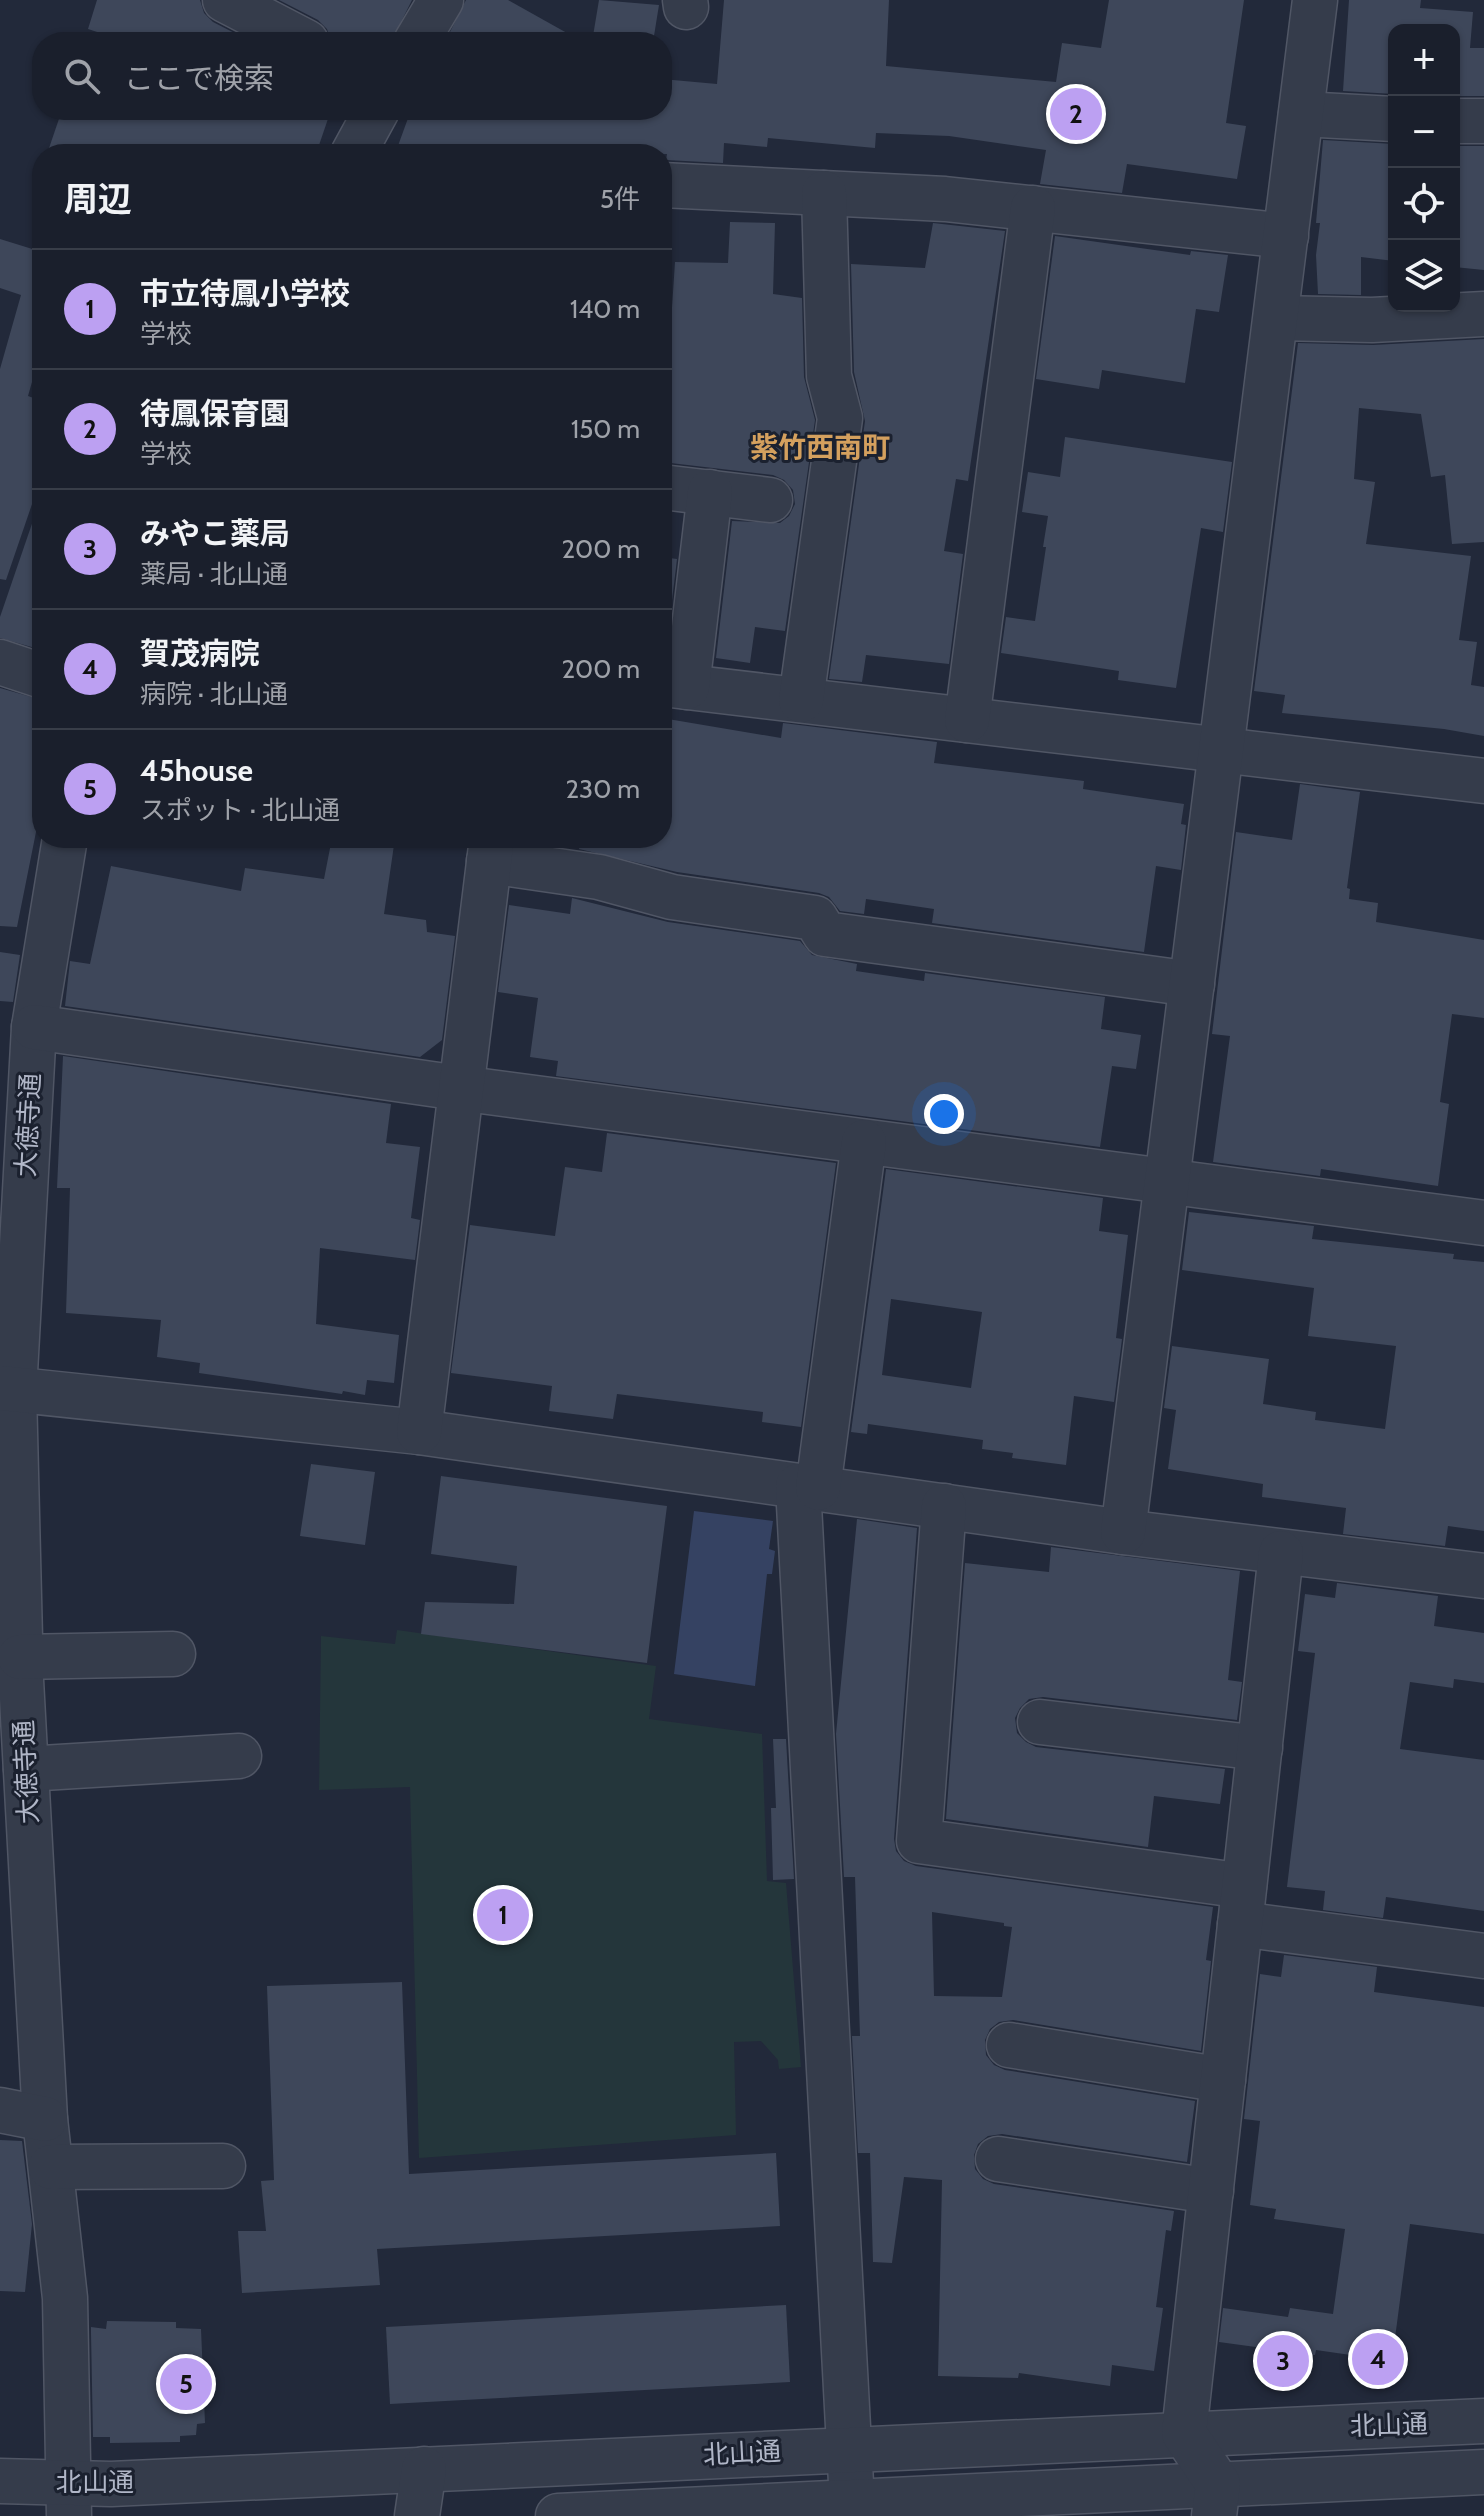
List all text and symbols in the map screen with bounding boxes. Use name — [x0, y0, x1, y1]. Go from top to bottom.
map controls — [1388, 24, 1460, 312]
button: + — [1388, 24, 1460, 96]
search box — [32, 32, 672, 120]
icon: search — [60, 54, 104, 98]
text: ここで検索 — [124, 60, 274, 97]
pin: 2 — [1050, 84, 1102, 144]
button: − — [1388, 96, 1460, 168]
button: locate — [1388, 168, 1460, 240]
text: 周辺 — [64, 178, 132, 220]
text: 5件 — [600, 183, 640, 215]
button: layers — [1388, 240, 1460, 312]
text: 市立待鳳小学校 — [140, 275, 350, 312]
text: 1 — [85, 293, 95, 325]
text: 140 m — [570, 293, 640, 325]
text: 学校 — [140, 318, 192, 350]
text: 待鳳保育園 — [140, 395, 290, 432]
text: 2 — [83, 413, 97, 445]
text: 150 m — [571, 413, 640, 445]
district label: 紫竹西南町 — [750, 430, 890, 464]
text: 学校 — [140, 438, 192, 470]
text: みやこ薬局 — [140, 515, 290, 552]
text: 3 — [83, 533, 97, 565]
text: 200 m — [561, 533, 640, 565]
text: 薬局 · 北山通 — [140, 558, 288, 590]
text: 賀茂病院 — [140, 635, 260, 672]
text: 4 — [82, 653, 98, 685]
text: 200 m — [561, 653, 640, 685]
text: 病院 · 北山通 — [140, 678, 288, 710]
text: 45house — [140, 752, 253, 789]
text: 5 — [83, 773, 97, 805]
text: 230 m — [566, 773, 640, 805]
text: スポット · 北山通 — [140, 794, 340, 826]
street label: 大徳寺通 — [9, 1072, 47, 1178]
your location — [924, 1094, 964, 1134]
street label: 大徳寺通 — [7, 1719, 45, 1825]
pin: 1 — [477, 1885, 529, 1945]
pin: 4 — [1352, 2329, 1404, 2389]
pin: 3 — [1257, 2331, 1309, 2391]
pin: 5 — [160, 2354, 212, 2414]
street label: 北山通 — [1349, 2408, 1429, 2442]
street label: 北山通 — [702, 2435, 782, 2471]
street label: 北山通 — [56, 2466, 134, 2498]

